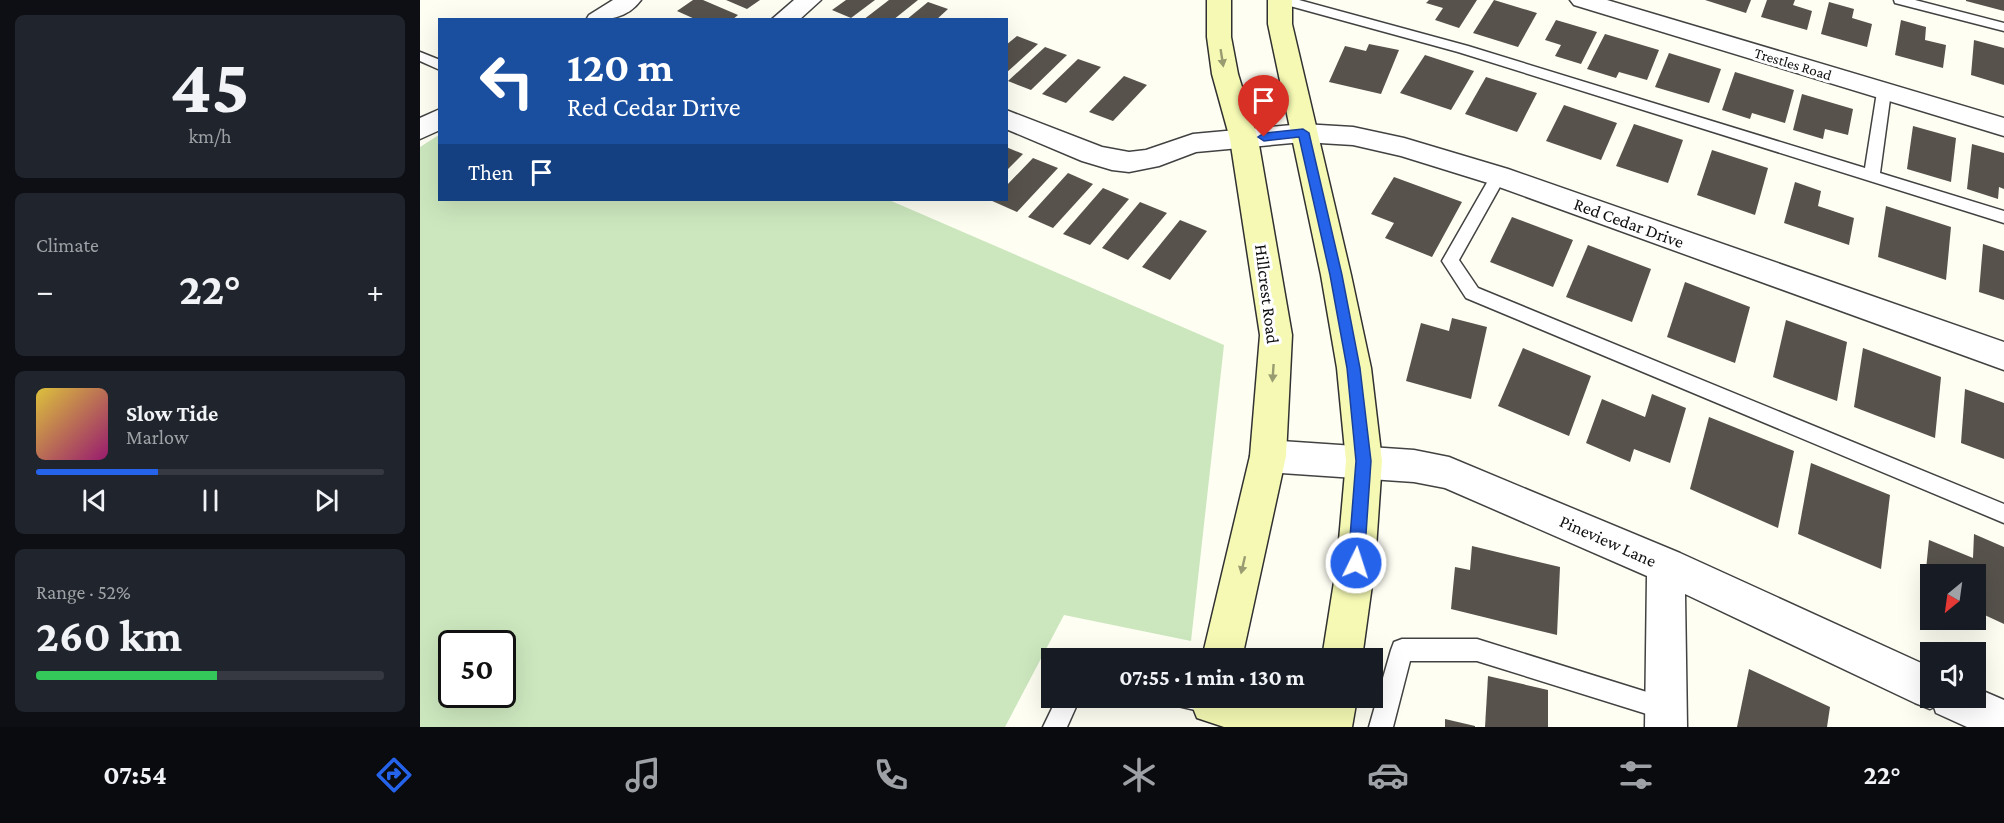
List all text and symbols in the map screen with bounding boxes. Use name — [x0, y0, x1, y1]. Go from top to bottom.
text: 45 — [170, 42, 250, 129]
icon: left — [468, 42, 546, 120]
text: 120 m — [567, 43, 673, 90]
street label: Trestles Road — [1752, 45, 1834, 83]
one-way arrow — [1218, 49, 1227, 68]
pin — [1238, 75, 1289, 137]
icon: arrive — [1247, 84, 1280, 117]
text: Red Cedar Drive — [567, 92, 741, 122]
text: km/h — [188, 125, 232, 147]
icon: arrive — [525, 156, 558, 189]
text: Then — [468, 160, 513, 185]
street label: Red Cedar Drive — [1571, 194, 1687, 252]
text: Climate — [36, 234, 99, 256]
street label: Hillcrest Road — [1251, 243, 1283, 345]
text: 22° — [179, 264, 241, 314]
text: − — [36, 272, 53, 309]
text: + — [367, 272, 384, 309]
one-way arrow — [1269, 364, 1278, 383]
text: Slow Tide — [126, 401, 218, 426]
text: Marlow — [126, 426, 189, 448]
icon: previous — [78, 484, 111, 517]
icon: pause — [194, 484, 227, 517]
icon: next — [310, 484, 343, 517]
street label: Pineview Lane — [1557, 511, 1660, 571]
position arrow — [1324, 531, 1388, 595]
one-way arrow — [1237, 556, 1247, 575]
north arrow — [1920, 564, 1986, 630]
map controls — [1920, 564, 1986, 708]
text: Range · 52% — [36, 581, 131, 603]
text: 260 km — [36, 611, 182, 661]
speed limit sign: 50 — [438, 630, 516, 708]
button: sound — [1920, 642, 1986, 708]
text: 07:55 · 1 min · 130 m — [1119, 665, 1305, 690]
icon: directions — [373, 754, 415, 796]
icon: music — [622, 754, 664, 796]
icon: phone — [870, 754, 912, 796]
icon: climate — [1118, 754, 1160, 796]
icon: car — [1367, 754, 1409, 796]
icon: filters — [1615, 754, 1657, 796]
text: 07:54 — [103, 760, 167, 790]
text: 22° — [1864, 760, 1901, 790]

